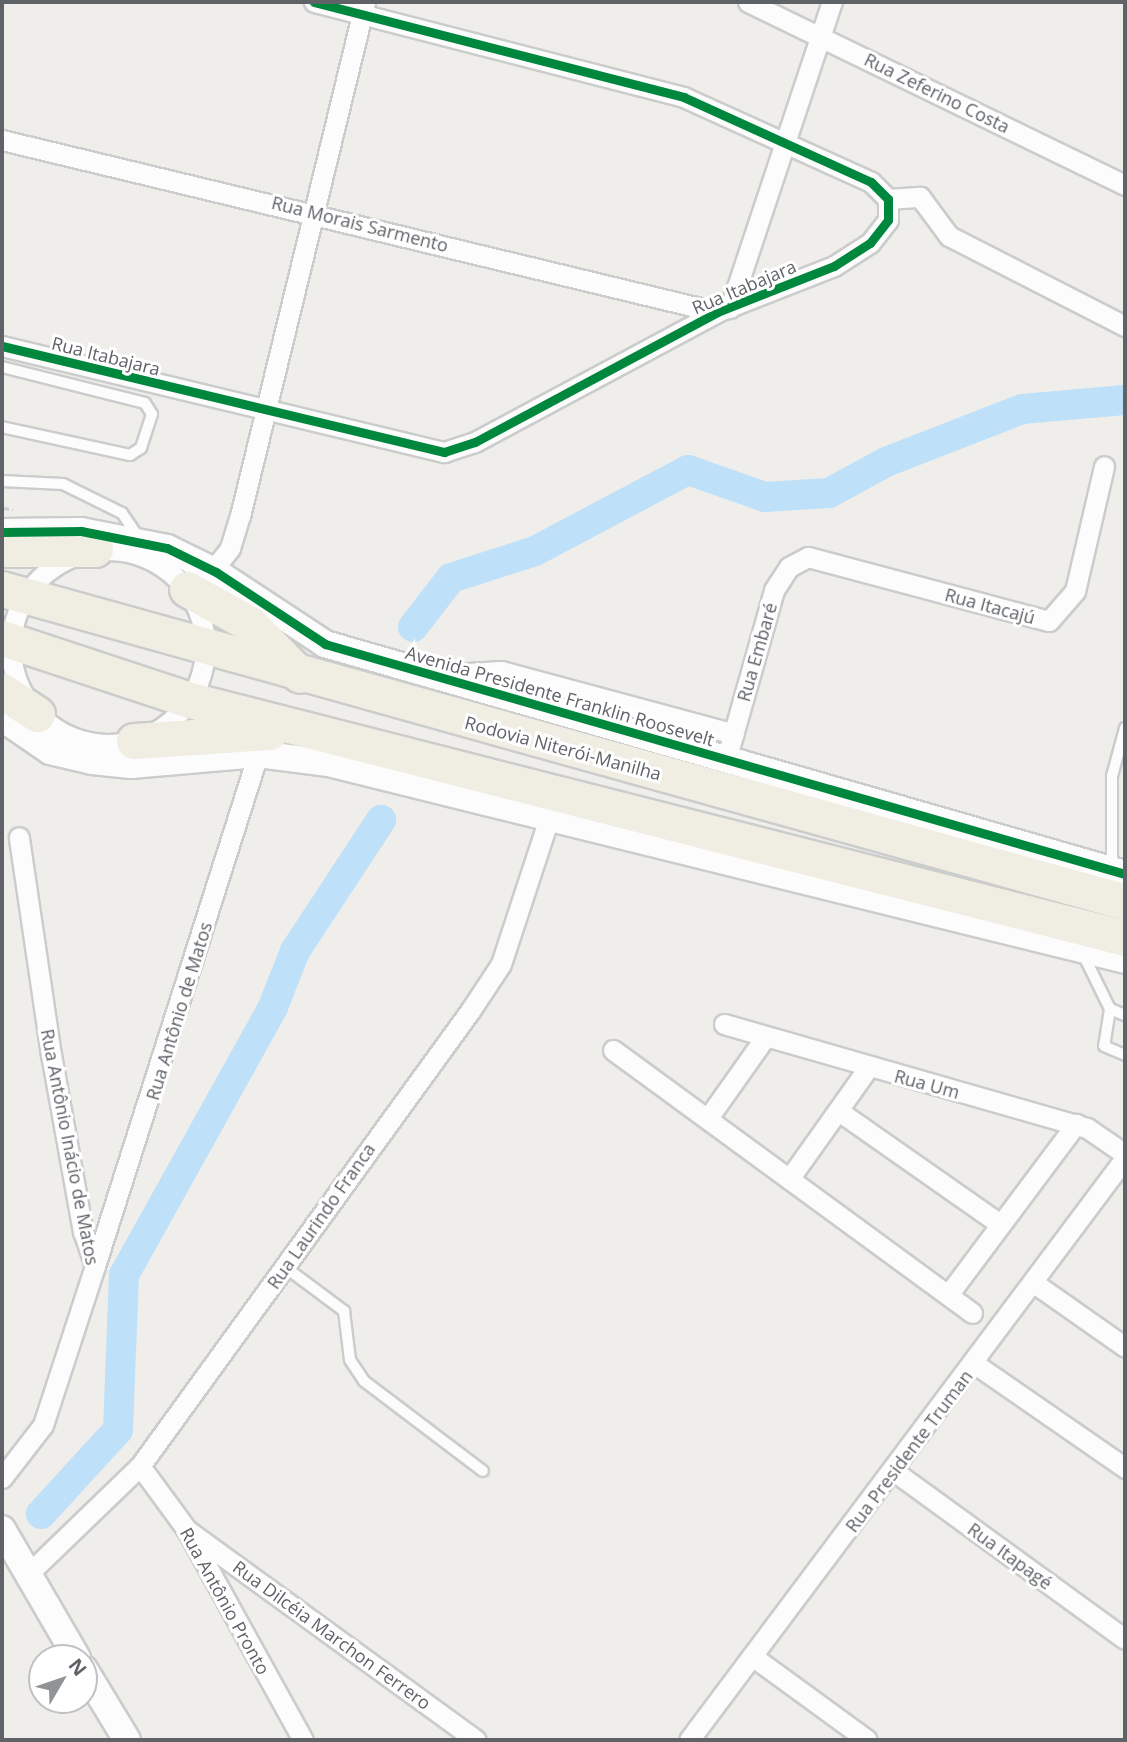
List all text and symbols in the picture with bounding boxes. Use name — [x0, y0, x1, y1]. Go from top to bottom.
street label: Rua Zeferino Costa — [861, 48, 1013, 138]
street label: Rua Morais Sarmento — [269, 192, 451, 256]
street label: Rua Itabajara — [689, 255, 799, 319]
street label: Rua Itabajara — [49, 332, 163, 380]
street label: Rua Itacajú — [943, 584, 1037, 628]
street label: Rua Embaré — [733, 600, 781, 704]
street label: Avenida Presidente Franklin Roosevelt — [403, 642, 717, 750]
street label: Rodovia Niterói-Manilha — [462, 711, 664, 785]
street label: Rua Antônio de Matos — [142, 919, 216, 1103]
street label: Rua Antônio Inácio de Matos — [36, 1027, 104, 1267]
street label: Rua Um — [892, 1065, 962, 1103]
street label: Rua Laurindo Franca — [263, 1139, 379, 1293]
street label: Rua Presidente Truman — [841, 1366, 977, 1536]
street label: Rua Itapagé — [964, 1518, 1056, 1594]
street label: Rua Antônio Pronto — [176, 1524, 274, 1678]
street label: Rua Dilcéia Marchon Ferrero — [229, 1556, 435, 1714]
north arrow — [28, 1644, 98, 1714]
text: N — [63, 1653, 93, 1681]

